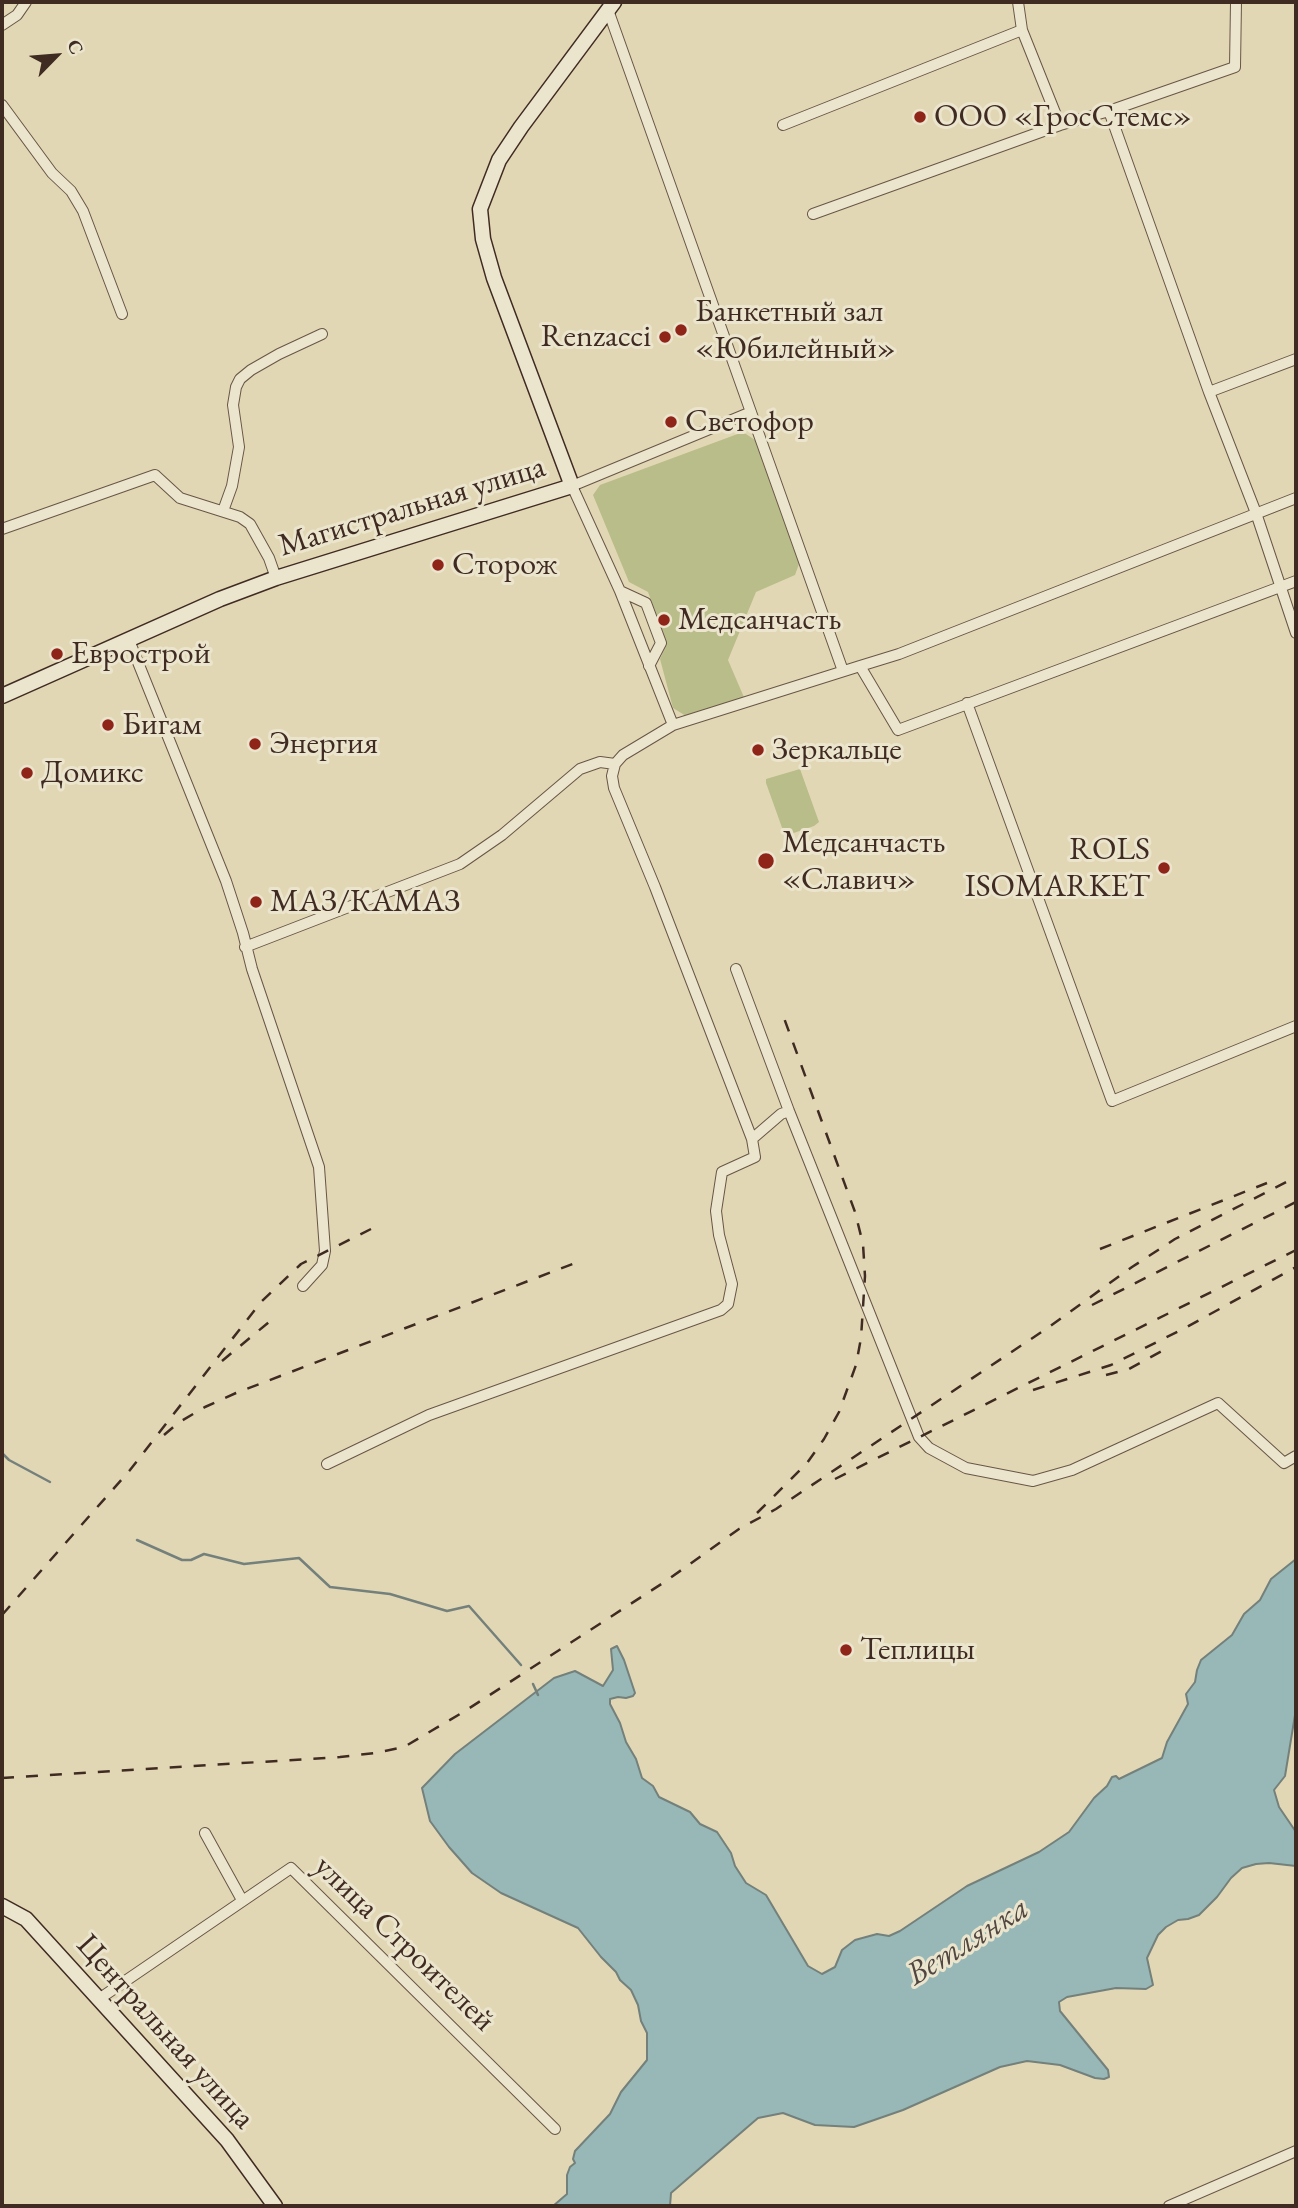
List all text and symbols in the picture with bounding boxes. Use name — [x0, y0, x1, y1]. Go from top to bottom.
north arrow — [21, 21, 91, 91]
text: С — [61, 36, 90, 58]
place label: ООО «ГросСтемс» — [934, 98, 1192, 136]
marker: ООО «ГросСтемс» — [912, 109, 928, 125]
place label: Банкетный зал «Юбилейный» — [695, 293, 896, 368]
place label: Renzacci — [541, 318, 651, 356]
marker: Банкетный зал «Юбилейный» — [673, 322, 689, 338]
marker: Renzacci — [657, 329, 673, 345]
place label: Светофор — [685, 403, 814, 441]
marker: Светофор — [663, 414, 679, 430]
street label: Магистральная улица — [274, 448, 550, 566]
place label: Сторож — [452, 546, 558, 584]
marker: Сторож — [430, 557, 446, 573]
place label: Медсанчасть — [678, 601, 841, 639]
marker: Медсанчасть — [656, 612, 672, 628]
place label: Еврострой — [71, 635, 211, 673]
marker: Еврострой — [49, 646, 65, 662]
place label: Бигам — [122, 706, 202, 744]
marker: Бигам — [100, 717, 116, 733]
place label: Энергия — [269, 725, 378, 763]
place label: Зеркальце — [772, 731, 902, 769]
marker: Энергия — [247, 736, 263, 752]
marker: Зеркальце — [750, 742, 766, 758]
place label: Домикс — [41, 754, 144, 792]
marker: Домикс — [19, 765, 35, 781]
place label: Медсанчасть «Славич» — [782, 824, 945, 899]
place label: ROLS ISOMARKET — [965, 831, 1150, 906]
marker: Медсанчасть «Славич» — [756, 851, 776, 871]
marker: ROLS ISOMARKET — [1156, 860, 1172, 876]
place label: МАЗ/КАМАЗ — [270, 883, 461, 921]
marker: МАЗ/КАМАЗ — [248, 894, 264, 910]
place label: Теплицы — [860, 1631, 975, 1669]
marker: Теплицы — [838, 1642, 854, 1658]
street label: улица Строителей — [306, 1848, 502, 2040]
water label: Ветлянка — [900, 1889, 1036, 1995]
street label: Центральная улица — [68, 1927, 262, 2137]

